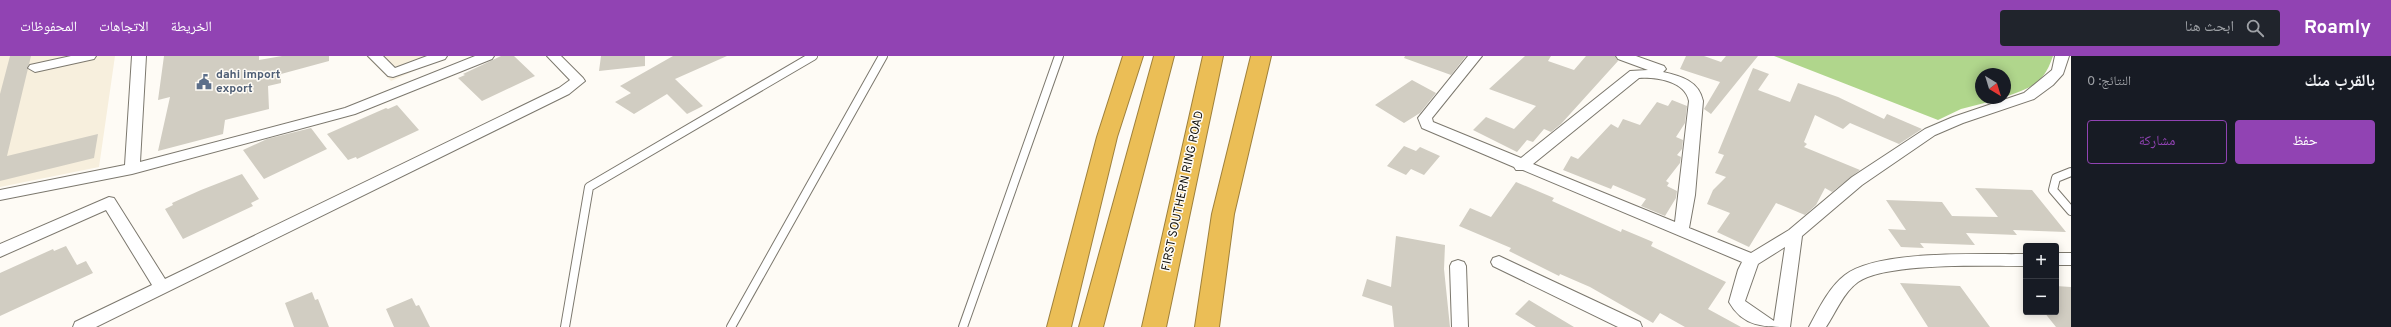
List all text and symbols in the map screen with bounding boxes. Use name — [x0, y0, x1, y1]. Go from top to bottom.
search box — [2000, 10, 2280, 46]
text: Roamly — [2304, 16, 2371, 40]
icon: search — [2244, 17, 2266, 39]
text: ابحث هنا — [2185, 18, 2234, 37]
text: المحفوظات — [20, 19, 77, 36]
text: الاتجاهات — [99, 19, 149, 36]
text: الخريطة — [171, 19, 212, 36]
place label: dahi import export — [216, 67, 281, 97]
north arrow — [1975, 68, 2011, 104]
text: بالقرب منك — [2304, 71, 2375, 93]
public building icon: dahi import export — [195, 73, 213, 91]
text: النتائج: 0 — [2087, 74, 2131, 90]
street label: FIRST SOUTHERN RING ROAD — [1158, 109, 1208, 273]
button: مشاركة — [2087, 120, 2227, 164]
button: حفظ — [2235, 120, 2375, 164]
map controls — [2023, 243, 2059, 315]
button: + — [2023, 243, 2059, 279]
button: − — [2023, 279, 2059, 315]

